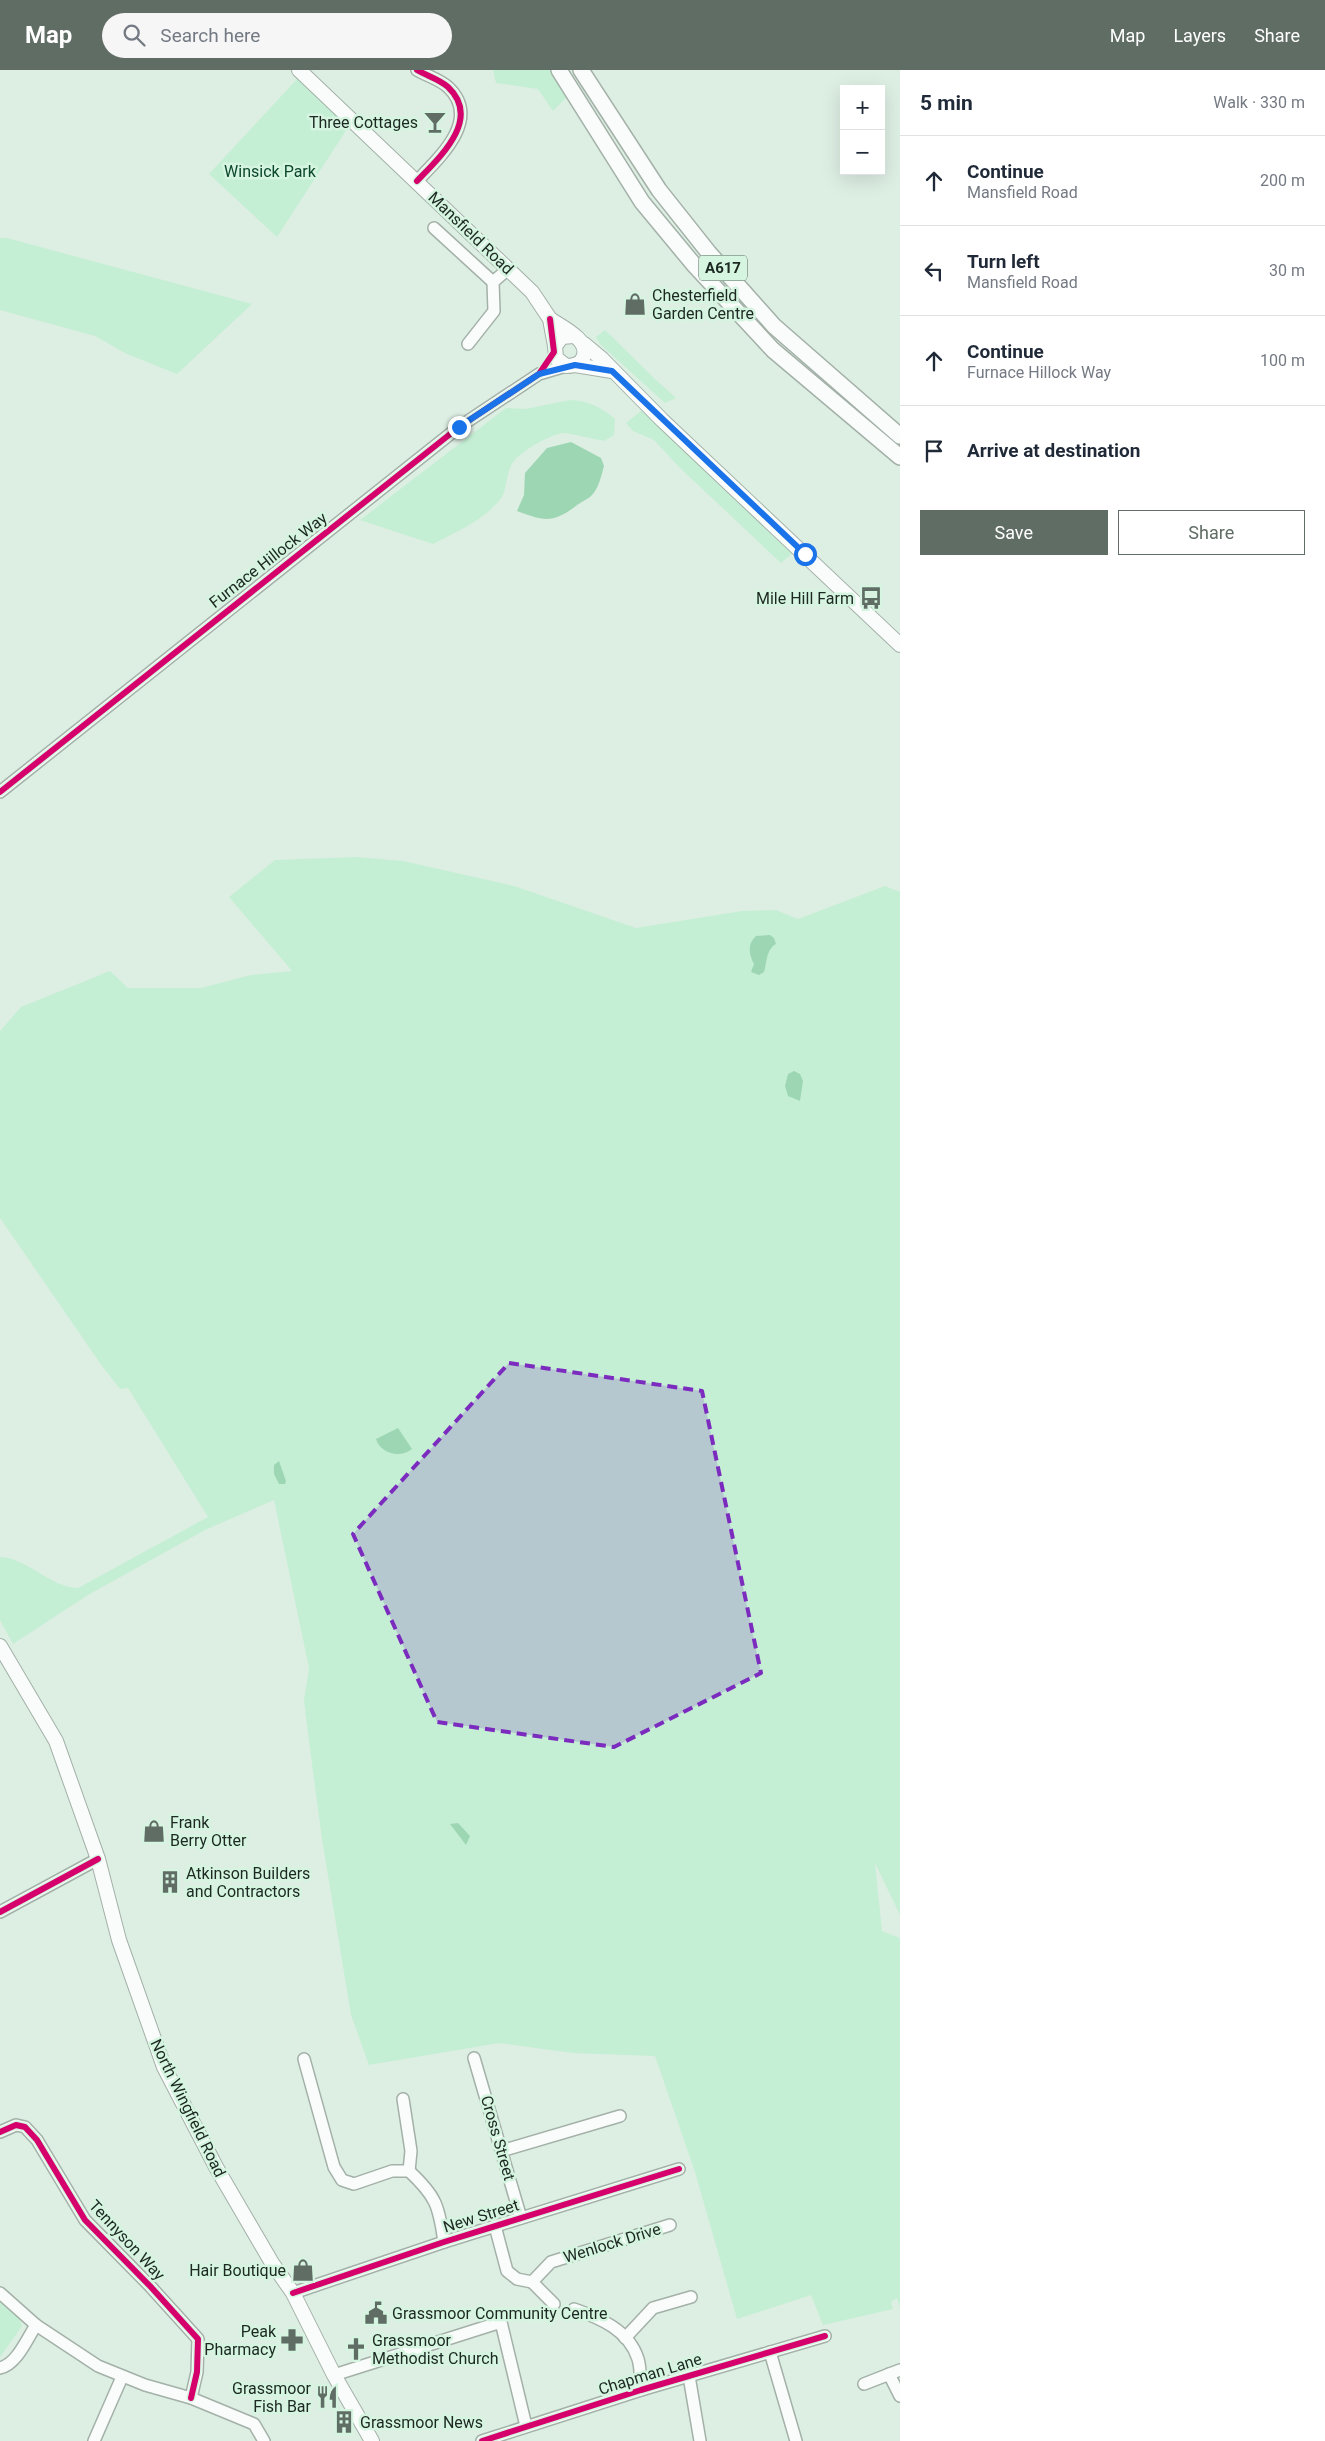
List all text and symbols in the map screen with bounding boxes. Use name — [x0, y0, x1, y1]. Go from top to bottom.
search box — [102, 13, 452, 58]
text: Map — [25, 21, 72, 49]
icon: search — [120, 21, 148, 49]
text: Search here — [160, 24, 260, 47]
text: Map — [1110, 25, 1145, 46]
text: Layers — [1173, 25, 1226, 46]
text: Share — [1254, 25, 1300, 46]
map controls — [840, 85, 885, 175]
button: + — [840, 85, 885, 130]
text: 5 min — [920, 91, 973, 115]
text: Walk · 330 m — [1213, 93, 1305, 112]
bar icon: Three Cottages — [422, 109, 448, 135]
place label: Three Cottages — [309, 113, 418, 132]
button: − — [840, 130, 885, 175]
text: Continue — [967, 160, 1044, 183]
park label: Winsick Park — [224, 162, 317, 181]
icon: ahead — [920, 167, 948, 195]
text: 200 m — [1260, 171, 1305, 190]
text: Mansfield Road — [967, 183, 1078, 202]
street label: Mansfield Road — [425, 188, 517, 278]
text: Turn left — [967, 250, 1040, 273]
road number: A617 — [699, 256, 747, 280]
icon: left — [920, 257, 948, 285]
text: 30 m — [1269, 261, 1305, 280]
text: Mansfield Road — [967, 273, 1078, 292]
place label: Chesterfield Garden Centre — [652, 286, 754, 323]
shop icon: Chesterfield Garden Centre — [622, 291, 648, 317]
text: Continue — [967, 340, 1044, 363]
icon: ahead — [920, 347, 948, 375]
text: 100 m — [1260, 351, 1305, 370]
text: Furnace Hillock Way — [967, 363, 1111, 382]
route end — [448, 416, 471, 439]
icon: arrive — [920, 437, 948, 465]
text: Arrive at destination — [967, 439, 1140, 462]
street label: Furnace Hillock Way — [205, 508, 331, 612]
button: Save — [920, 510, 1108, 555]
button: Share — [1118, 510, 1305, 555]
route start — [794, 543, 817, 566]
bus stop icon: Mile Hill Farm — [858, 585, 884, 611]
place label: Mile Hill Farm — [756, 589, 854, 608]
place label: Frank Berry Otter — [170, 1813, 247, 1850]
shop icon: Frank Berry Otter — [141, 1818, 167, 1844]
place label: Atkinson Builders and Contractors — [186, 1864, 310, 1901]
building icon: Atkinson Builders and Contractors — [157, 1869, 183, 1895]
street label: North Wingfield Road — [146, 2036, 230, 2180]
street label: Cross Street — [477, 2093, 519, 2183]
street label: New Street — [441, 2195, 521, 2237]
street label: Tennyson Way — [85, 2196, 169, 2284]
street label: Wenlock Drive — [561, 2219, 663, 2267]
shop icon: Hair Boutique — [290, 2257, 316, 2283]
place label: Hair Boutique — [189, 2261, 286, 2280]
public building icon: Grassmoor Community Centre — [363, 2300, 389, 2326]
place label: Grassmoor Community Centre — [392, 2304, 608, 2323]
place label: Peak Pharmacy — [204, 2322, 277, 2359]
pharmacy icon: Peak Pharmacy — [279, 2327, 305, 2353]
place label: Grassmoor Methodist Church — [372, 2331, 499, 2368]
church icon: Grassmoor Methodist Church — [343, 2336, 369, 2362]
street label: Chapman Lane — [596, 2349, 704, 2399]
place label: Grassmoor Fish Bar — [232, 2379, 312, 2416]
restaurant icon: Grassmoor Fish Bar — [314, 2384, 340, 2410]
building icon: Grassmoor News — [331, 2409, 357, 2435]
place label: Grassmoor News — [360, 2413, 483, 2432]

